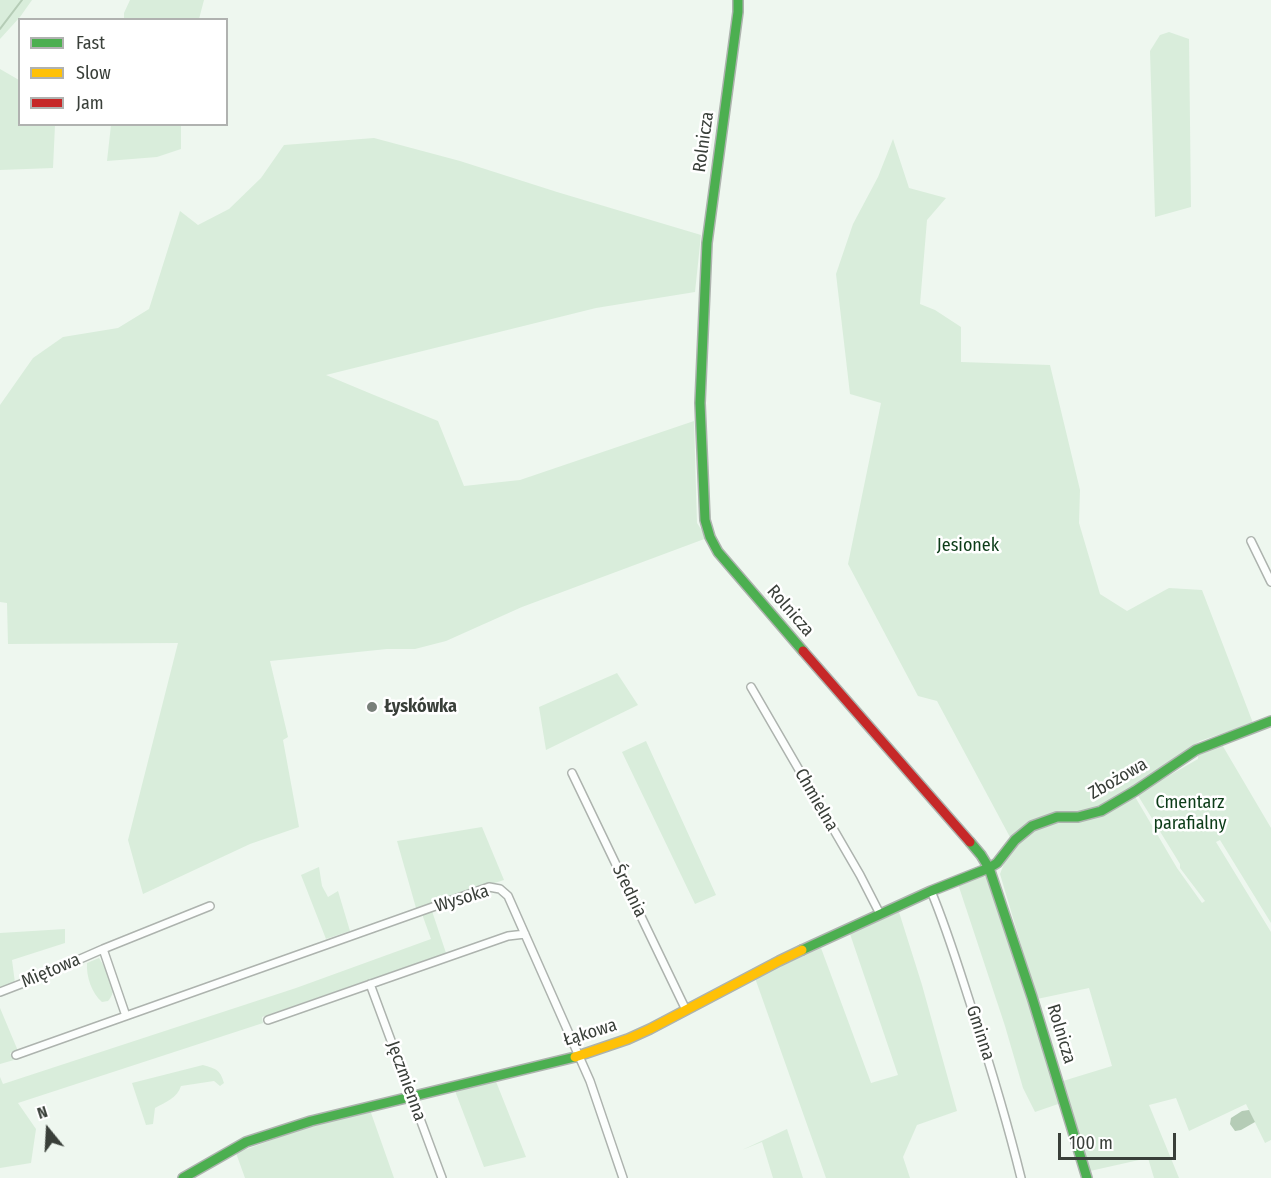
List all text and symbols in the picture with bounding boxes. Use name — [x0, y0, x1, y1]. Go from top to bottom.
legend — [18, 18, 228, 126]
text: Fast — [76, 32, 105, 54]
text: Slow — [76, 62, 111, 84]
text: Jam — [76, 92, 104, 114]
street label: Rolnicza — [689, 110, 719, 174]
park label: Jesionek — [937, 535, 999, 557]
street label: Rolnicza — [762, 581, 818, 641]
place label: Łyskówka — [384, 696, 457, 718]
marker: Łyskówka — [365, 700, 379, 714]
street label: Zbożowa — [1085, 754, 1151, 804]
street label: Chmielna — [789, 765, 843, 835]
park label: Cmentarz parafialny — [1154, 792, 1226, 834]
street label: Średnia — [607, 861, 651, 921]
street label: Wysoka — [432, 881, 492, 917]
street label: Miętowa — [18, 949, 84, 993]
street label: Rolnicza — [1042, 1002, 1080, 1066]
street label: Gminna — [961, 1003, 999, 1063]
street label: Łąkowa — [560, 1015, 620, 1051]
street label: Jęczmienna — [382, 1038, 430, 1124]
north arrow — [18, 1100, 78, 1160]
text: N — [35, 1102, 50, 1123]
scale bar — [1061, 1121, 1180, 1159]
text: 100 m — [1069, 1132, 1113, 1154]

